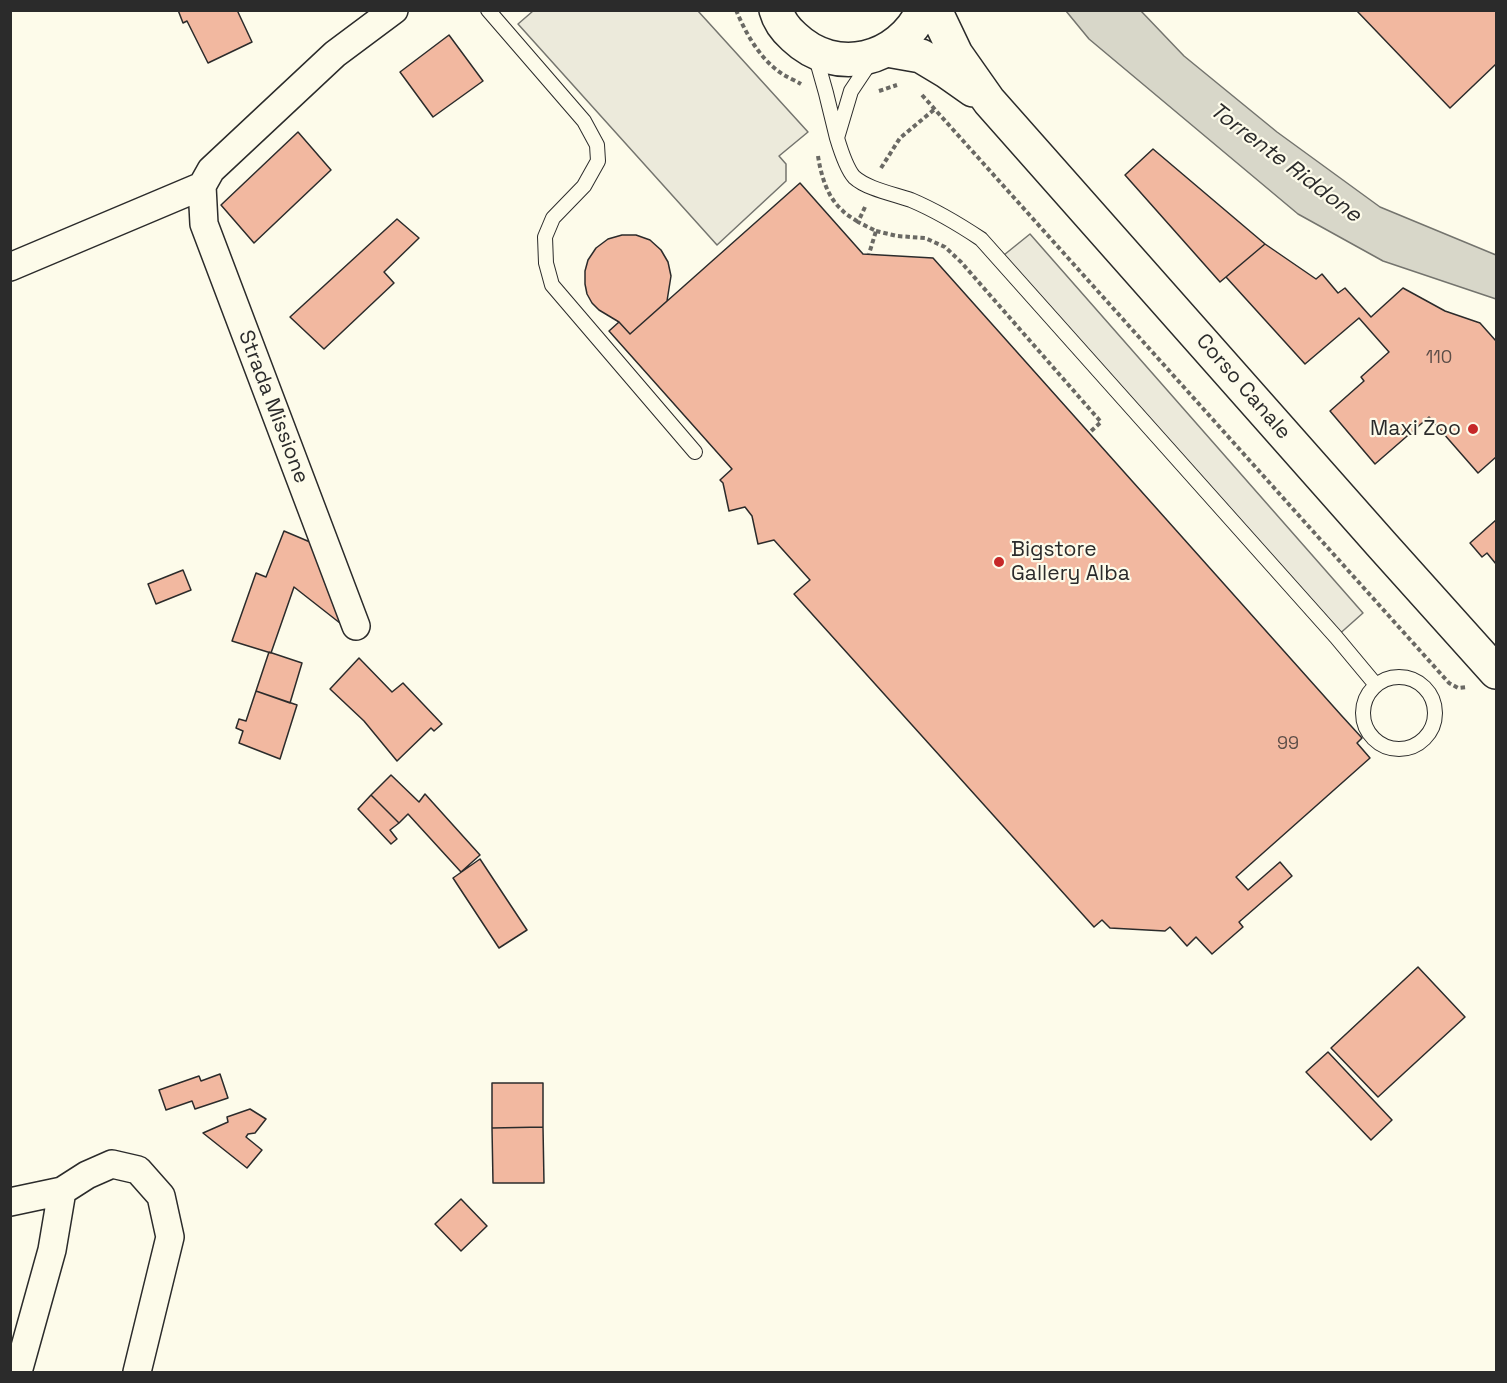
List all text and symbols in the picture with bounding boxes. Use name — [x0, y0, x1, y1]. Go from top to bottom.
water label: Torrente Riddone — [1204, 97, 1366, 229]
street label: Strada Missione — [232, 327, 314, 487]
street label: Corso Canale — [1190, 329, 1296, 445]
house number: 110 — [1426, 347, 1452, 369]
place label: Maxi Zoo — [1370, 416, 1461, 442]
marker: Maxi Zoo — [1466, 422, 1480, 436]
place label: Bigstore Gallery Alba — [1011, 537, 1130, 587]
marker: Bigstore Gallery Alba — [992, 555, 1006, 569]
house number: 99 — [1277, 733, 1299, 755]

